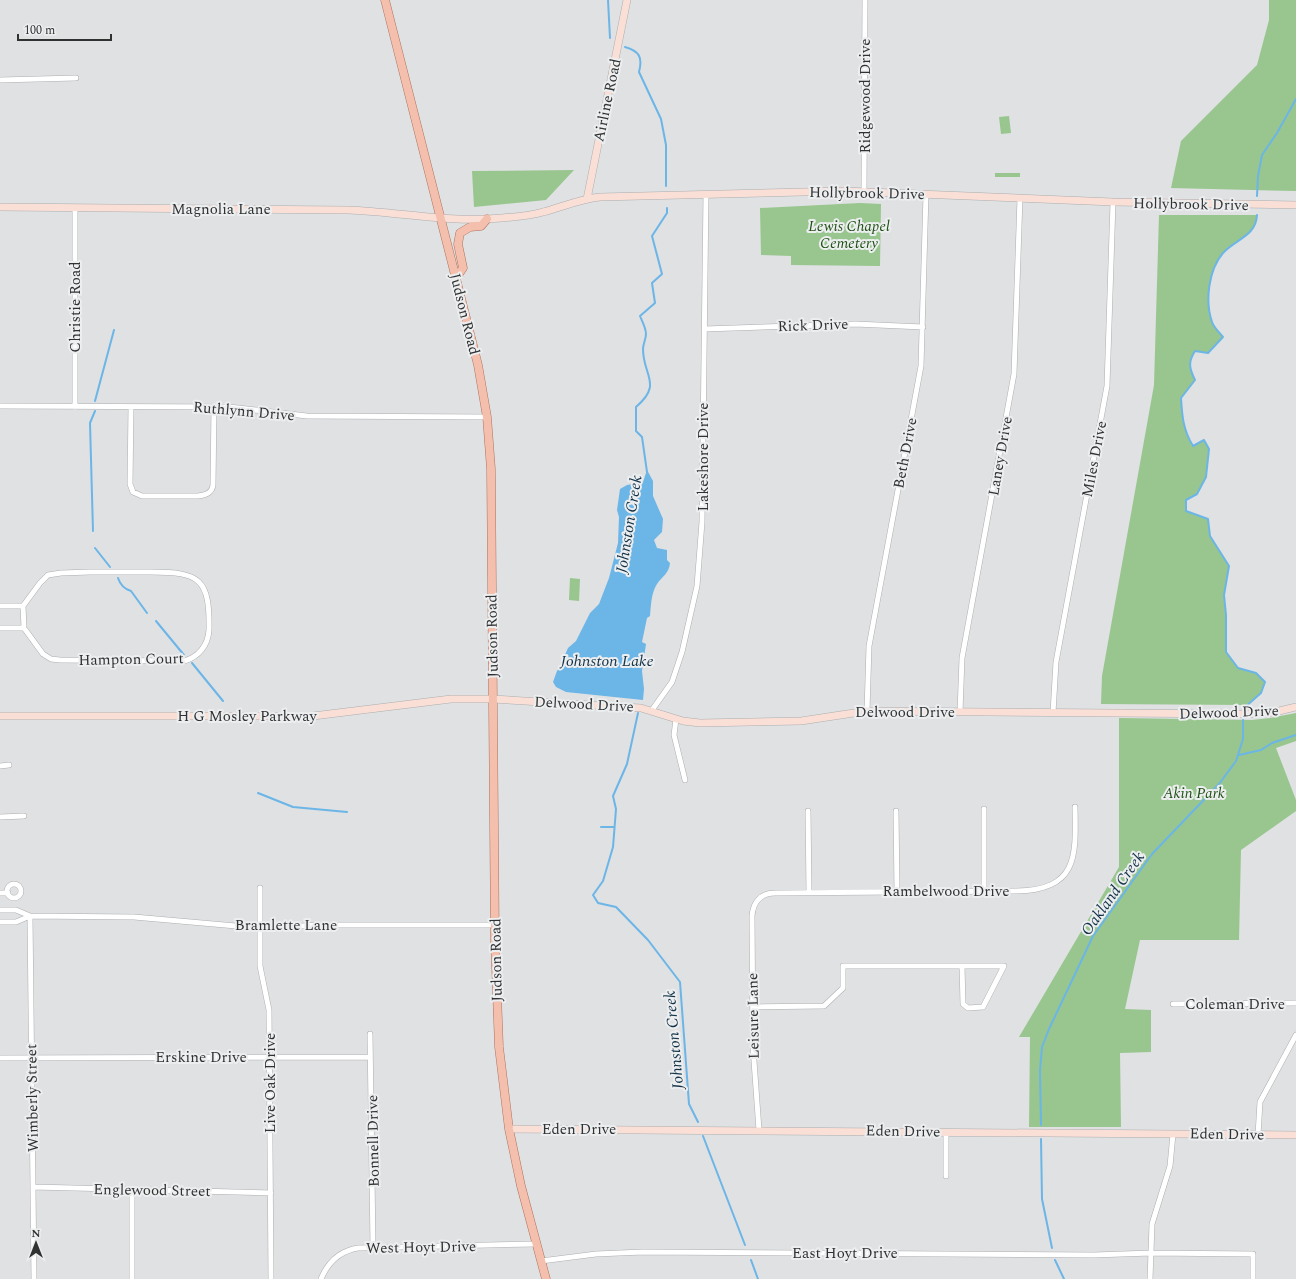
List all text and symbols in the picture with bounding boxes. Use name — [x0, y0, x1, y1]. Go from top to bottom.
scale bar — [18, 16, 111, 42]
text: 100 m — [24, 21, 55, 40]
street label: Ridgewood Drive — [854, 39, 877, 153]
street label: Airline Road — [587, 56, 628, 144]
street label: Hollybrook Drive — [809, 181, 925, 206]
street label: Hollybrook Drive — [1133, 192, 1249, 217]
street label: Magnolia Lane — [171, 198, 271, 221]
park label: Lewis Chapel Cemetery — [808, 215, 890, 255]
street label: Christie Road — [64, 261, 87, 353]
street label: Judson Road — [443, 271, 486, 357]
street label: Rick Drive — [777, 313, 849, 338]
street label: Ruthlynn Drive — [192, 396, 296, 427]
street label: Lakeshore Drive — [692, 402, 715, 512]
street label: Laney Drive — [982, 414, 1019, 498]
street label: Beth Drive — [887, 416, 924, 491]
street label: Miles Drive — [1076, 419, 1113, 499]
water label: Johnston Creek — [609, 473, 649, 576]
street label: Judson Road — [480, 594, 505, 678]
street label: Hampton Court — [78, 647, 184, 672]
water label: Johnston Lake — [559, 649, 654, 673]
street label: Delwood Drive — [534, 690, 634, 719]
street label: Delwood Drive — [1179, 699, 1279, 726]
street label: Delwood Drive — [855, 701, 955, 724]
street label: H G Mosley Parkway — [177, 705, 318, 728]
park label: Akin Park — [1162, 782, 1225, 805]
water label: Oakland Creek — [1075, 846, 1151, 941]
street label: Rambelwood Drive — [883, 880, 1009, 903]
street label: Bramlette Lane — [235, 914, 337, 937]
street label: Judson Road — [484, 918, 509, 1002]
street label: Leisure Lane — [741, 973, 766, 1059]
water label: Johnston Creek — [658, 989, 690, 1091]
street label: Coleman Drive — [1185, 993, 1285, 1016]
street label: Live Oak Drive — [259, 1033, 282, 1133]
street label: Wimberly Street — [20, 1044, 45, 1152]
street label: Erskine Drive — [155, 1046, 247, 1069]
street label: Bonnell Drive — [361, 1095, 386, 1187]
street label: Eden Drive — [542, 1118, 616, 1141]
street label: Eden Drive — [865, 1119, 941, 1144]
street label: Eden Drive — [1189, 1122, 1265, 1147]
street label: Englewood Street — [93, 1178, 211, 1203]
north arrow — [16, 1223, 56, 1263]
text: N — [32, 1225, 41, 1242]
street label: West Hoyt Drive — [366, 1235, 476, 1260]
street label: East Hoyt Drive — [792, 1242, 898, 1265]

